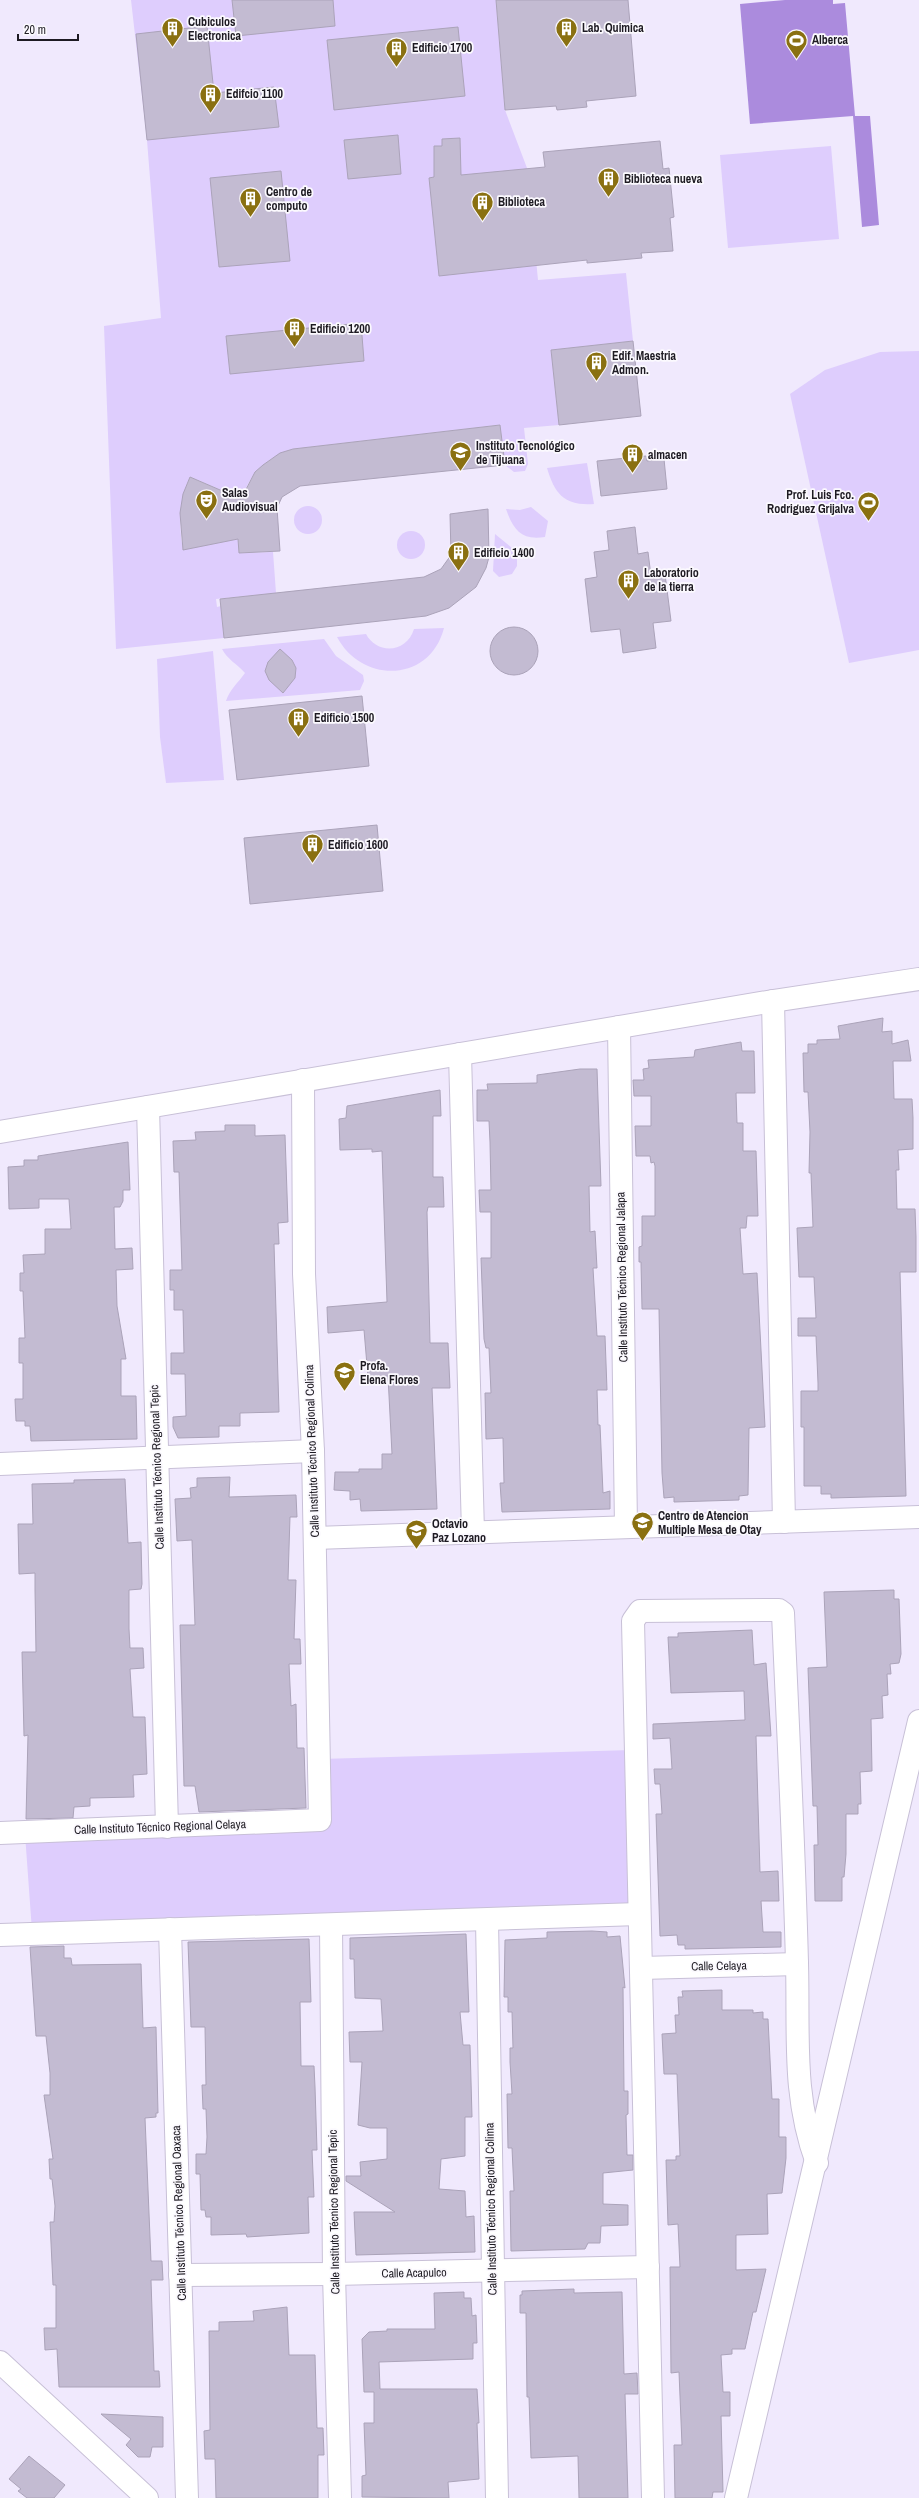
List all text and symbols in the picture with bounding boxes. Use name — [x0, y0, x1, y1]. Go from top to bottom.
place label: Cubiculos Electronica — [188, 14, 242, 44]
building icon: Lab. Quimica — [553, 15, 579, 48]
scale bar — [18, 16, 78, 42]
building icon: Cubiculos Electronica — [160, 16, 186, 49]
place label: Lab. Quimica — [582, 20, 644, 36]
text: 20 m — [24, 22, 46, 38]
sports icon: Alberca — [784, 27, 810, 60]
place label: Alberca — [812, 32, 849, 48]
building icon: Edificio 1700 — [383, 35, 409, 68]
place label: Edificio 1700 — [412, 40, 473, 56]
building icon: Edifcio 1100 — [198, 81, 224, 114]
place label: Edifcio 1100 — [226, 86, 283, 102]
building icon: Biblioteca nueva — [595, 166, 621, 199]
place label: Biblioteca nueva — [624, 171, 703, 187]
place label: Centro de computo — [266, 184, 312, 214]
building icon: Centro de computo — [237, 186, 263, 219]
building icon: Biblioteca — [470, 189, 496, 222]
place label: Biblioteca — [498, 194, 546, 210]
building icon: Edificio 1200 — [282, 316, 308, 349]
place label: Edificio 1200 — [310, 321, 371, 337]
place label: Edif. Maestria Admon. — [612, 348, 677, 378]
building icon: Edif. Maestria Admon. — [583, 350, 609, 383]
place label: Instituto Tecnológico de Tijuana — [476, 438, 575, 468]
school or university icon: Instituto Tecnológico de Tijuana — [447, 440, 473, 473]
building icon: almacen — [619, 442, 645, 475]
place label: almacen — [648, 447, 687, 463]
place label: Salas Audiovisual — [222, 485, 278, 515]
theatre icon: Salas Audiovisual — [193, 487, 219, 520]
place label: Prof. Luis Fco. Rodriguez Grijalva — [767, 487, 855, 517]
sports icon: Prof. Luis Fco. Rodriguez Grijalva — [856, 489, 882, 522]
building icon: Edificio 1400 — [446, 540, 472, 573]
place label: Edificio 1400 — [474, 545, 535, 561]
place label: Laboratorio de la tierra — [644, 565, 699, 595]
building icon: Laboratorio de la tierra — [615, 567, 641, 600]
building icon: Edificio 1500 — [286, 705, 312, 738]
place label: Edificio 1500 — [314, 710, 375, 726]
building icon: Edificio 1600 — [300, 832, 326, 865]
place label: Edificio 1600 — [328, 837, 389, 853]
street label: Calle Instituto Técnico Regional Jalapa — [613, 1191, 631, 1362]
place label: Profa. Elena Flores — [360, 1358, 419, 1388]
school or university icon: Profa. Elena Flores — [332, 1360, 358, 1393]
street label: Calle Instituto Técnico Regional Colima — [301, 1364, 323, 1538]
street label: Calle Instituto Técnico Regional Tepic — [146, 1384, 168, 1550]
place label: Centro de Atencion Multiple Mesa de Otay — [658, 1508, 762, 1538]
school or university icon: Centro de Atencion Multiple Mesa de Otay — [629, 1510, 655, 1543]
place label: Octavio Paz Lozano — [432, 1516, 486, 1546]
school or university icon: Octavio Paz Lozano — [404, 1518, 430, 1551]
street label: Calle Instituto Técnico Regional Celaya — [74, 1816, 247, 1838]
street label: Calle Celaya — [691, 1958, 748, 1974]
street label: Calle Instituto Técnico Regional Colima — [481, 2122, 501, 2295]
street label: Calle Instituto Técnico Regional Oaxaca — [168, 2125, 190, 2301]
street label: Calle Instituto Técnico Regional Tepic — [325, 2129, 343, 2295]
street label: Calle Acapulco — [381, 2264, 447, 2282]

